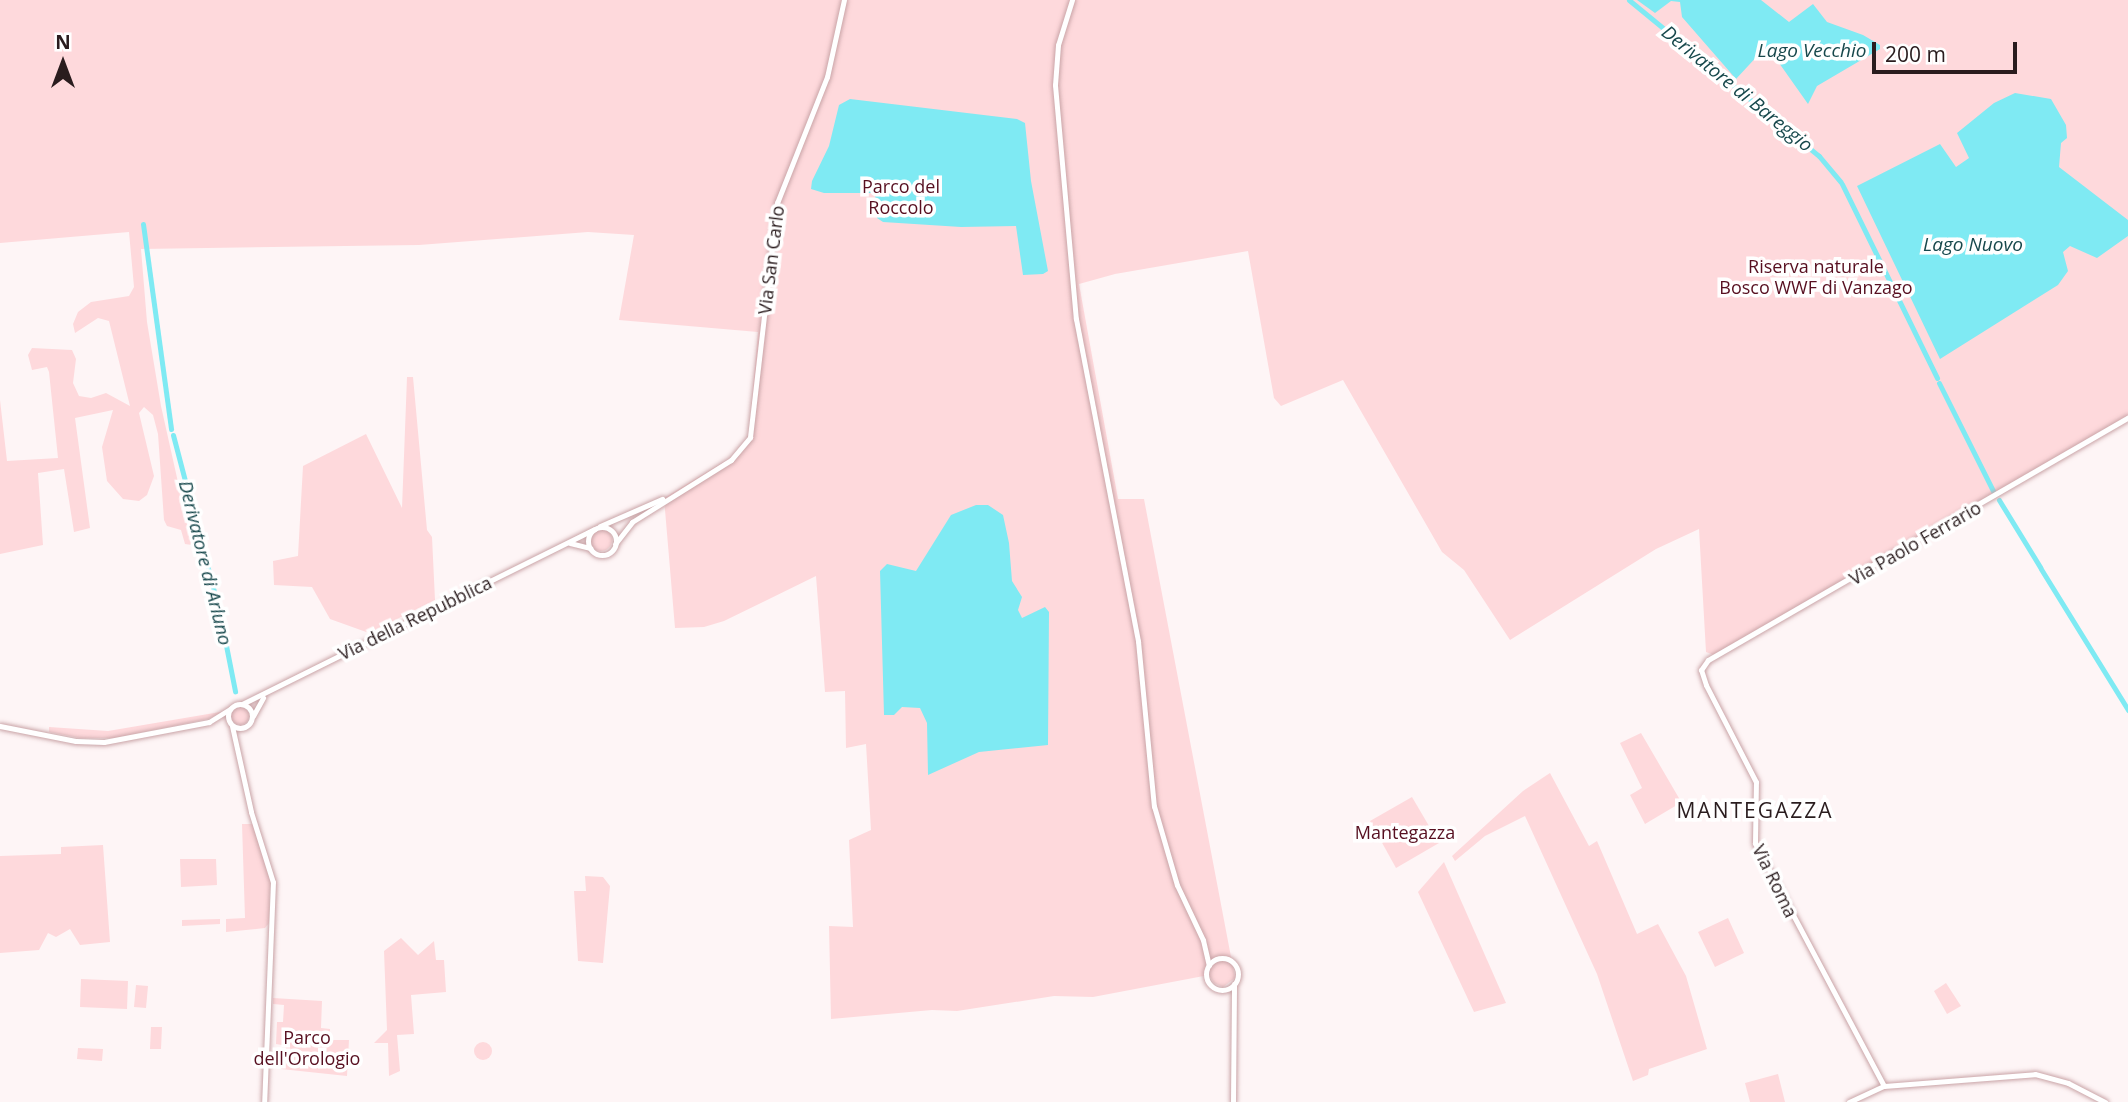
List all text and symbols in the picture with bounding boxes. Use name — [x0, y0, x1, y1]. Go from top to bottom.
water label: Derivatore di Bareggio — [1657, 21, 1817, 157]
north arrow — [28, 28, 98, 98]
scale bar — [1876, 28, 2021, 72]
text: N — [55, 29, 71, 55]
water label: Lago Vecchio — [1758, 40, 1866, 62]
text: 200 m — [1885, 40, 1946, 68]
park label: Parco del Roccolo — [862, 176, 940, 218]
street label: Via San Carlo — [754, 204, 788, 316]
water label: Lago Nuovo — [1923, 234, 2023, 256]
park label: Riserva naturale Bosco WWF di Vanzago — [1719, 256, 1913, 298]
water label: Derivatore di Arluno — [173, 478, 237, 648]
street label: Via Paolo Ferrario — [1845, 497, 1985, 589]
street label: Via della Repubblica — [335, 572, 495, 664]
district label: MANTEGAZZA — [1678, 797, 1832, 823]
park label: Mantegazza — [1355, 821, 1455, 843]
street label: Via Roma — [1748, 841, 1802, 921]
park label: Parco dell'Orologio — [254, 1027, 360, 1070]

